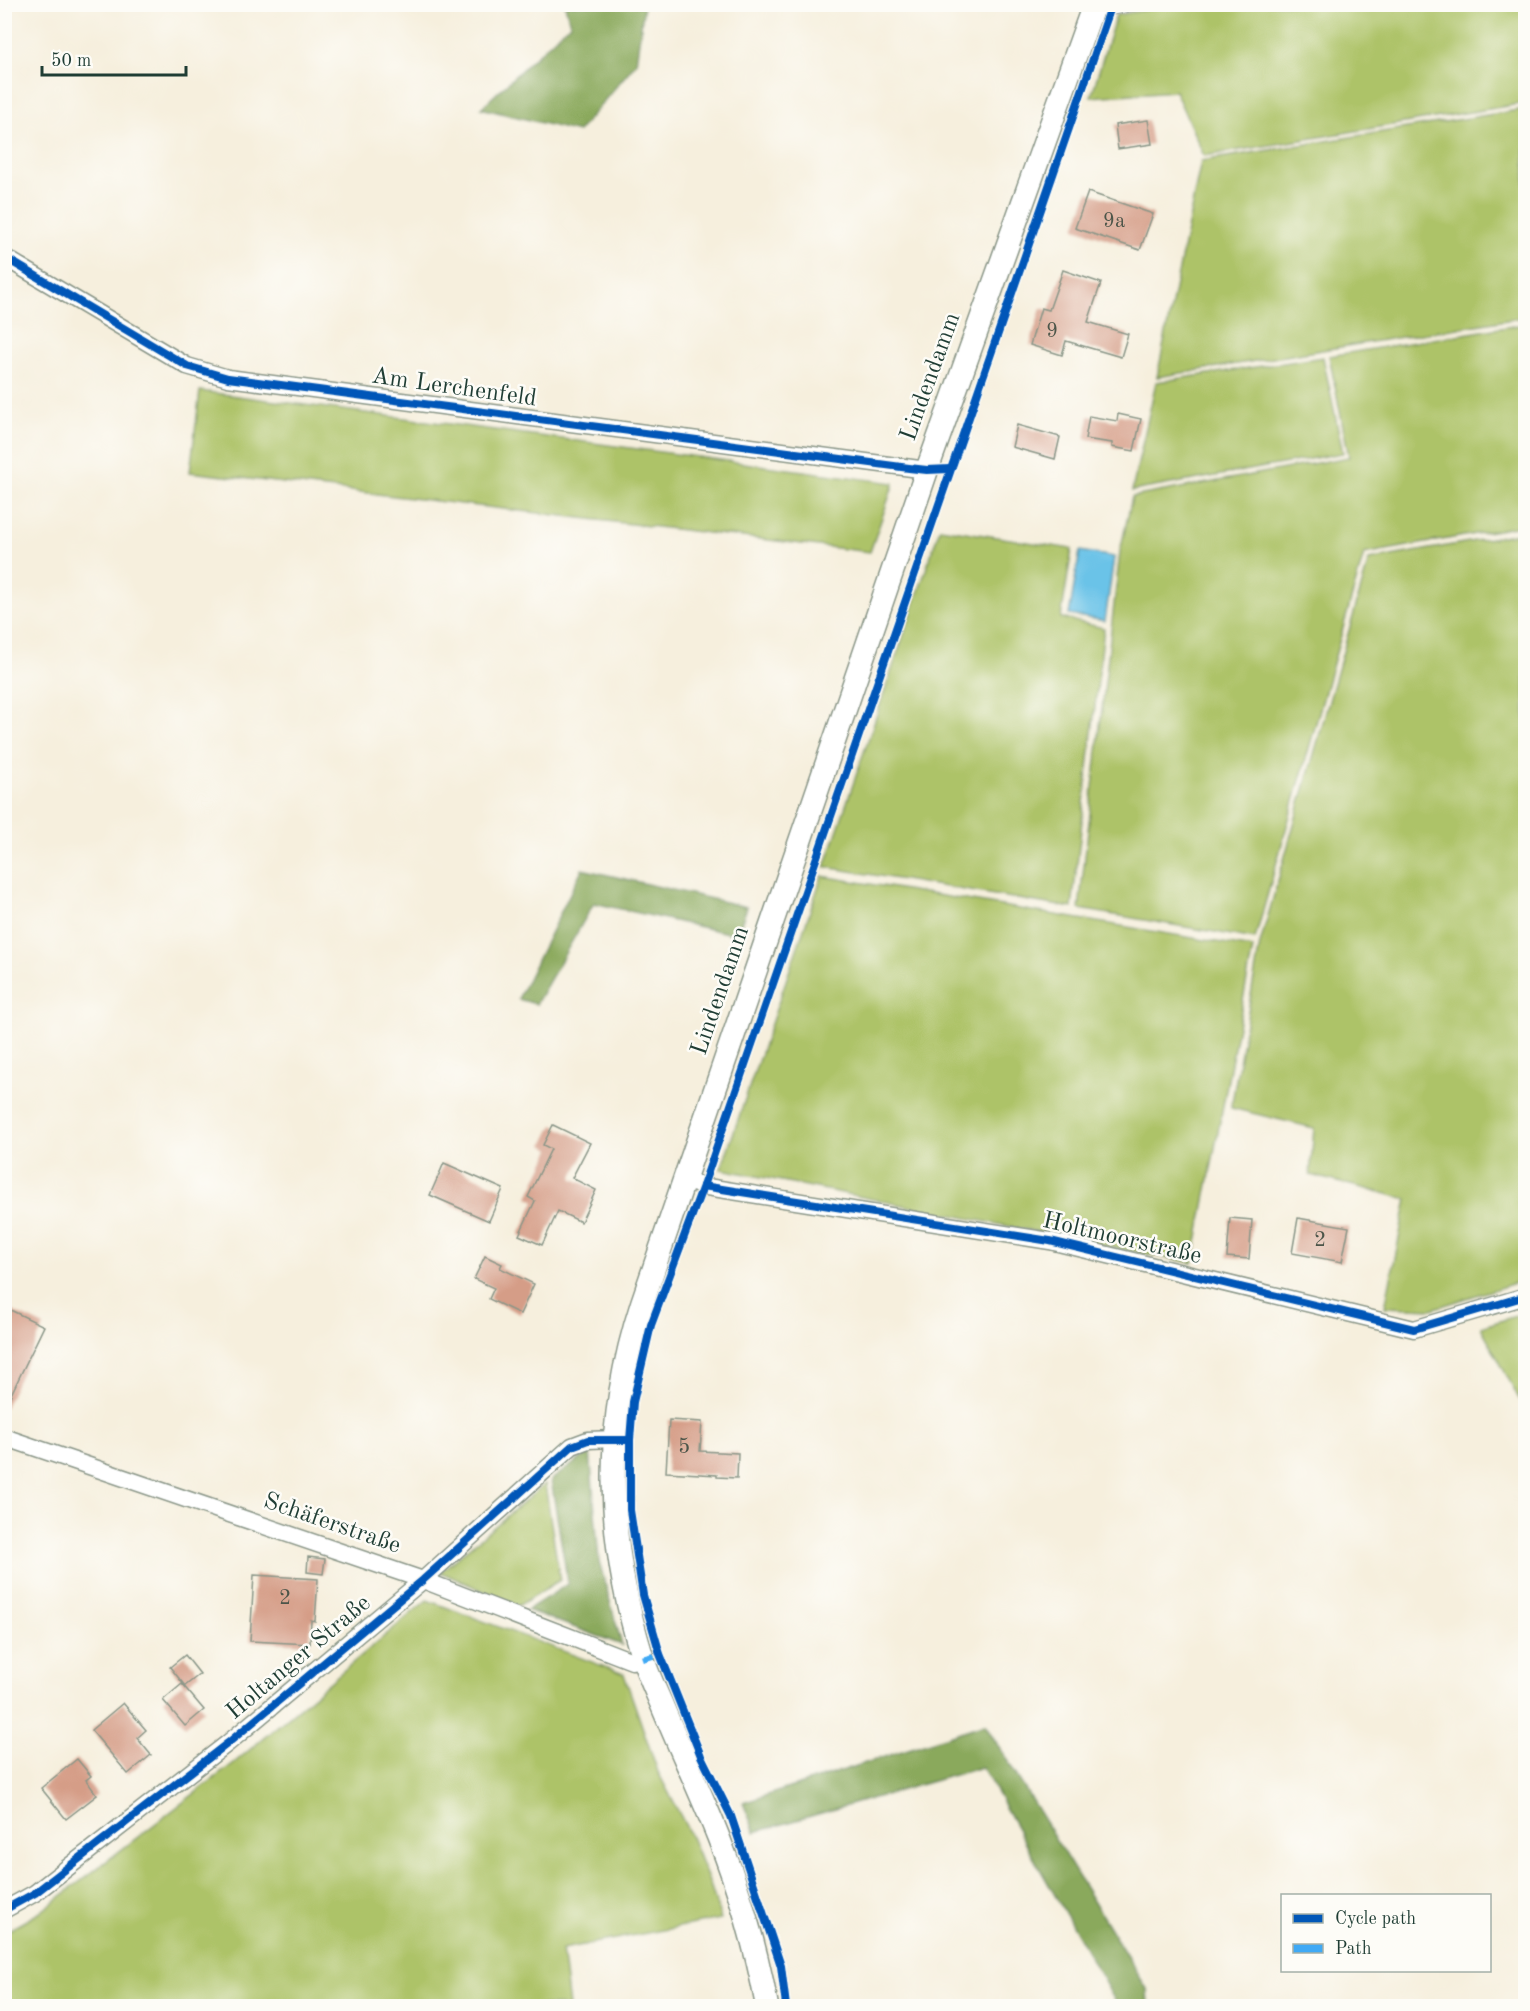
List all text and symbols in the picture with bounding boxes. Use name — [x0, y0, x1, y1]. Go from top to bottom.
scale bar — [42, 39, 186, 77]
text: 50 m — [51, 52, 91, 70]
house number: 9a — [1103, 211, 1125, 232]
street label: Lindendamm — [897, 310, 965, 444]
house number: 9 — [1046, 321, 1058, 342]
street label: Am Lerchenfeld — [370, 365, 538, 411]
street label: Lindendamm — [688, 923, 754, 1059]
street label: Holtmoorstraße — [1040, 1209, 1204, 1269]
house number: 2 — [1314, 1230, 1326, 1251]
house number: 5 — [678, 1437, 690, 1458]
street label: Schäferstraße — [260, 1489, 404, 1559]
house number: 2 — [279, 1588, 291, 1609]
street label: Holtanger Straße — [222, 1591, 376, 1725]
legend — [1281, 1894, 1491, 1972]
text: Cycle path — [1335, 1910, 1416, 1928]
text: Path — [1335, 1940, 1372, 1958]

